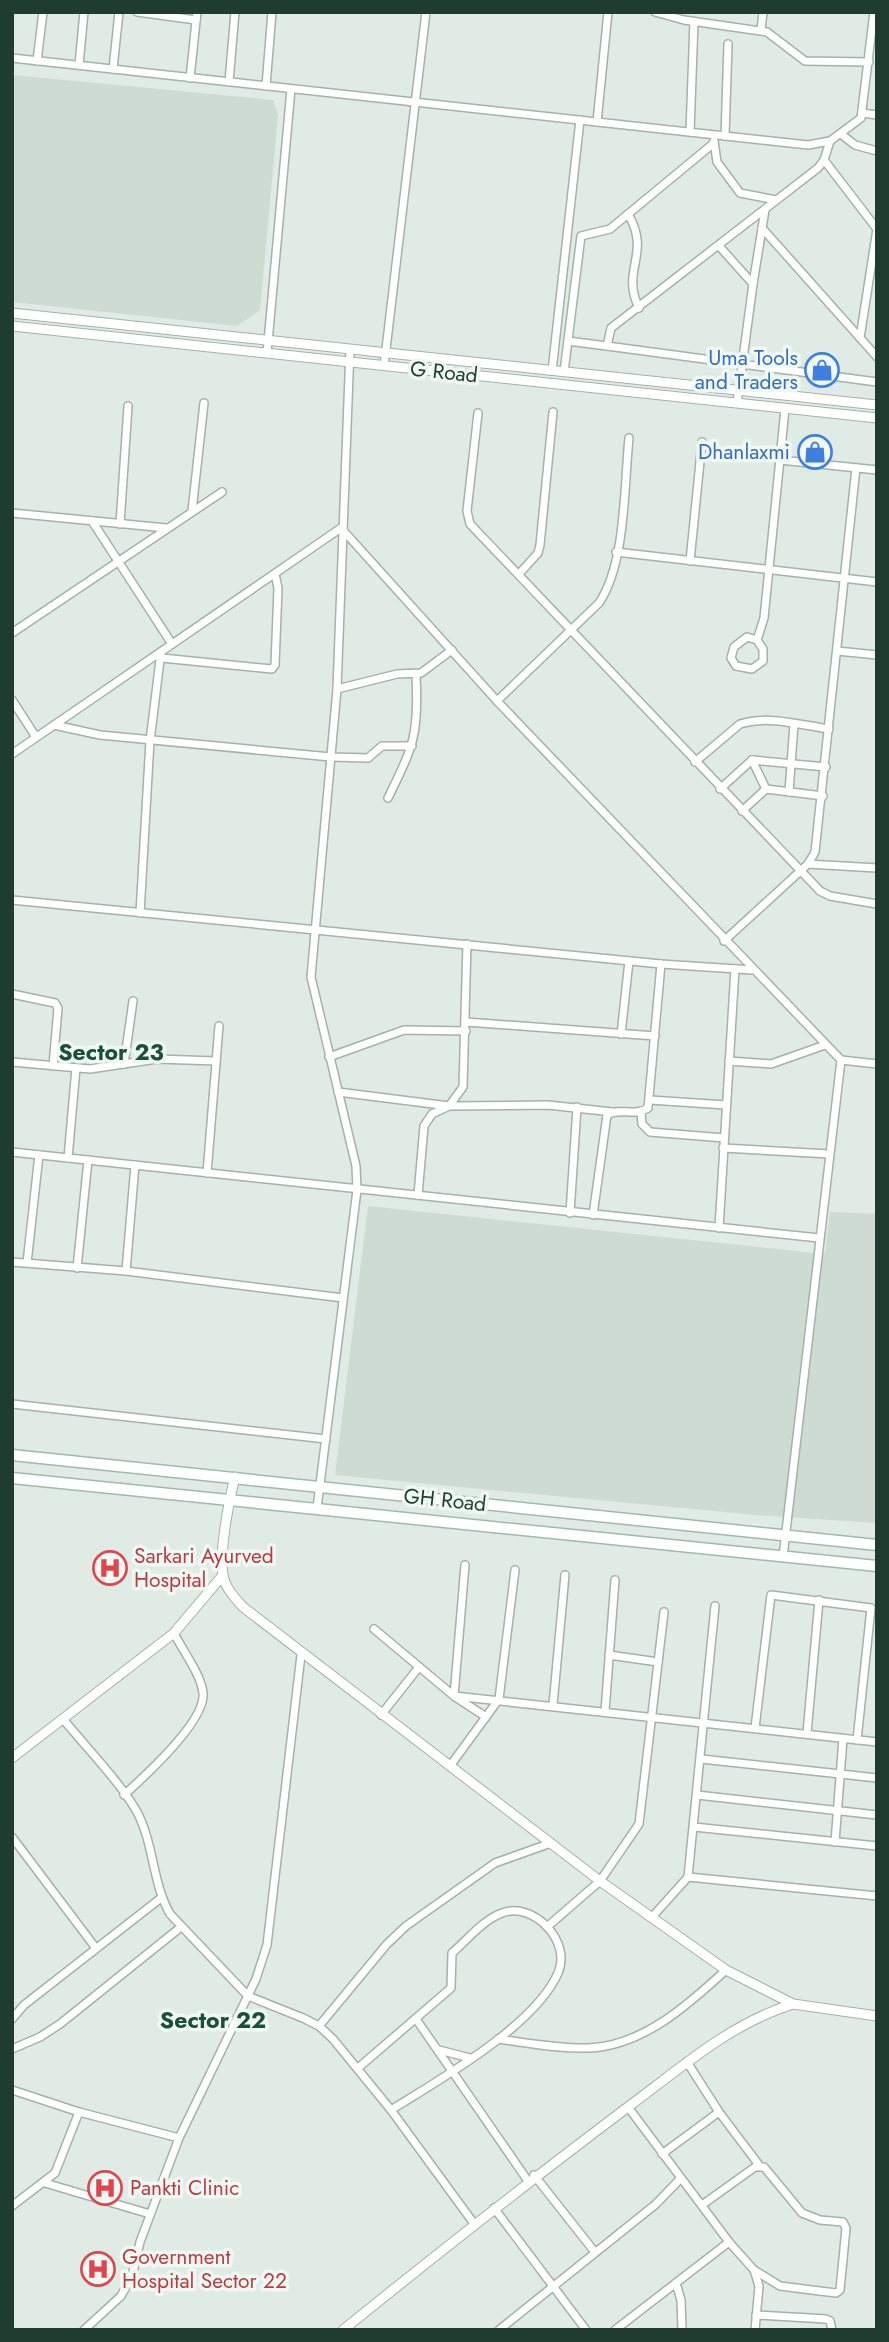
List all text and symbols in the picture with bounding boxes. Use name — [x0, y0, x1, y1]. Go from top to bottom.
place label: Uma Tools and Traders — [695, 343, 798, 397]
shop icon: Uma Tools and Traders — [803, 351, 841, 389]
street label: G Road — [409, 354, 479, 390]
shop icon: Dhanlaxmi — [796, 433, 834, 471]
place label: Dhanlaxmi — [698, 437, 790, 467]
district label: Sector 23 — [58, 1035, 164, 1069]
street label: GH Road — [402, 1481, 488, 1519]
place label: Sarkari Ayurved Hospital — [134, 1541, 274, 1595]
hospital icon: Sarkari Ayurved Hospital — [91, 1549, 129, 1587]
district label: Sector 22 — [160, 2003, 266, 2037]
hospital icon: Pankti Clinic — [86, 2169, 124, 2207]
place label: Pankti Clinic — [130, 2173, 239, 2203]
place label: Government Hospital Sector 22 — [122, 2242, 287, 2296]
hospital icon: Government Hospital Sector 22 — [79, 2250, 117, 2288]

